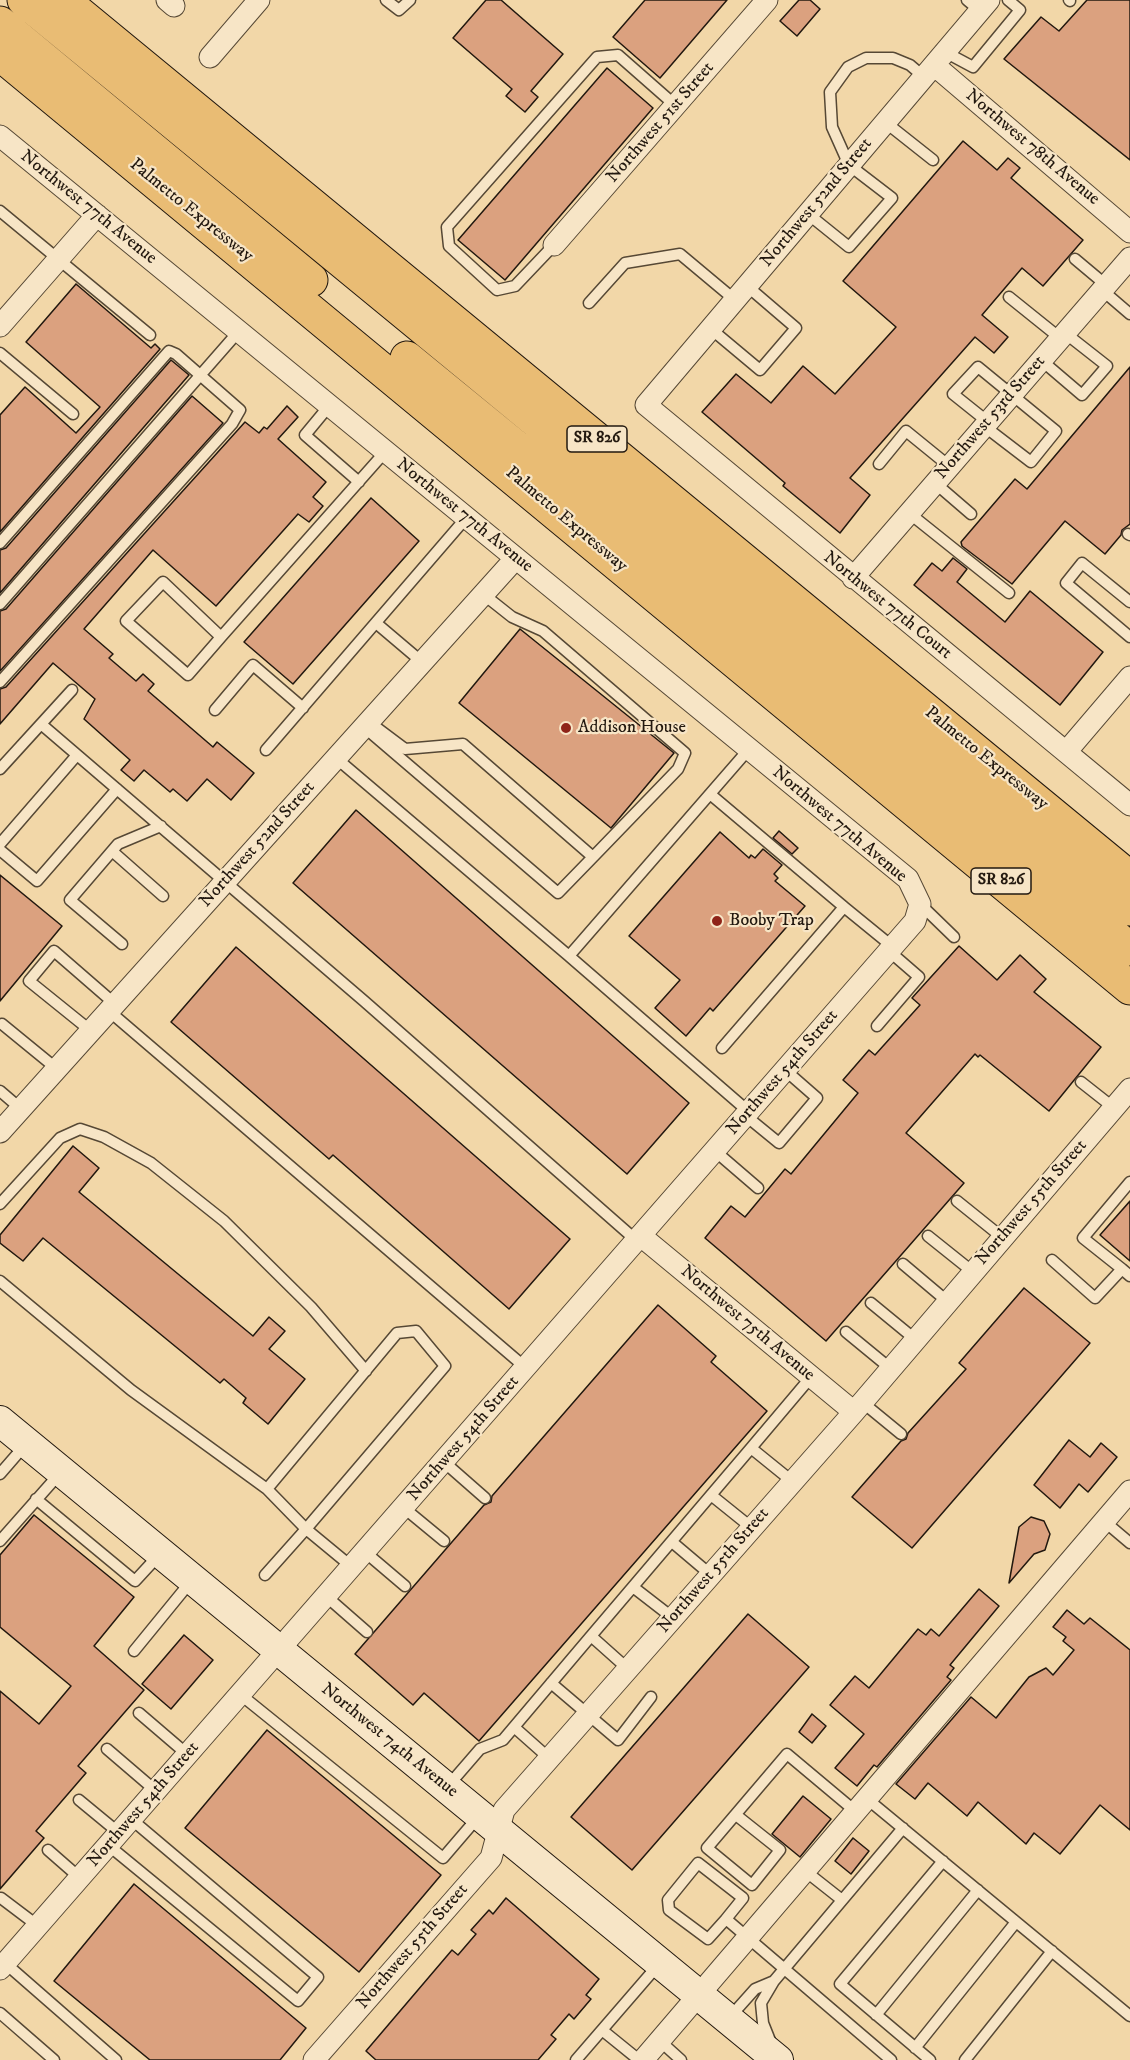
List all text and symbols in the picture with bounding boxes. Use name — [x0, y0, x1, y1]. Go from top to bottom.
street label: Northwest 51st Street — [603, 58, 719, 188]
street label: Northwest 78th Avenue — [960, 85, 1104, 211]
street label: Northwest 52nd Street — [757, 134, 877, 272]
street label: Northwest 77th Avenue — [15, 146, 161, 270]
street label: Palmetto Expressway — [125, 155, 257, 267]
street label: Northwest 53rd Street — [931, 352, 1051, 484]
road number: SR 826 — [567, 426, 627, 452]
street label: Northwest 77th Avenue — [391, 454, 537, 578]
street label: Palmetto Expressway — [501, 463, 631, 577]
street label: Northwest 77th Court — [818, 547, 956, 665]
street label: Palmetto Expressway — [920, 703, 1052, 815]
place label: Addison House — [578, 717, 686, 739]
marker: Addison House — [559, 721, 573, 735]
street label: Northwest 77th Avenue — [767, 762, 911, 888]
street label: Northwest 52nd Street — [196, 778, 320, 912]
road number: SR 826 — [971, 868, 1031, 894]
place label: Booby Trap — [729, 910, 814, 932]
marker: Booby Trap — [710, 914, 724, 928]
street label: Northwest 54th Street — [723, 1006, 843, 1140]
street label: Northwest 55th Street — [972, 1136, 1092, 1270]
street label: Northwest 75th Avenue — [675, 1261, 819, 1387]
street label: Northwest 54th Street — [404, 1372, 524, 1506]
street label: Northwest 55th Street — [654, 1504, 774, 1638]
street label: Northwest 74th Avenue — [316, 1679, 462, 1803]
street label: Northwest 54th Street — [84, 1738, 204, 1872]
street label: Northwest 55th Street — [353, 1880, 473, 2014]

